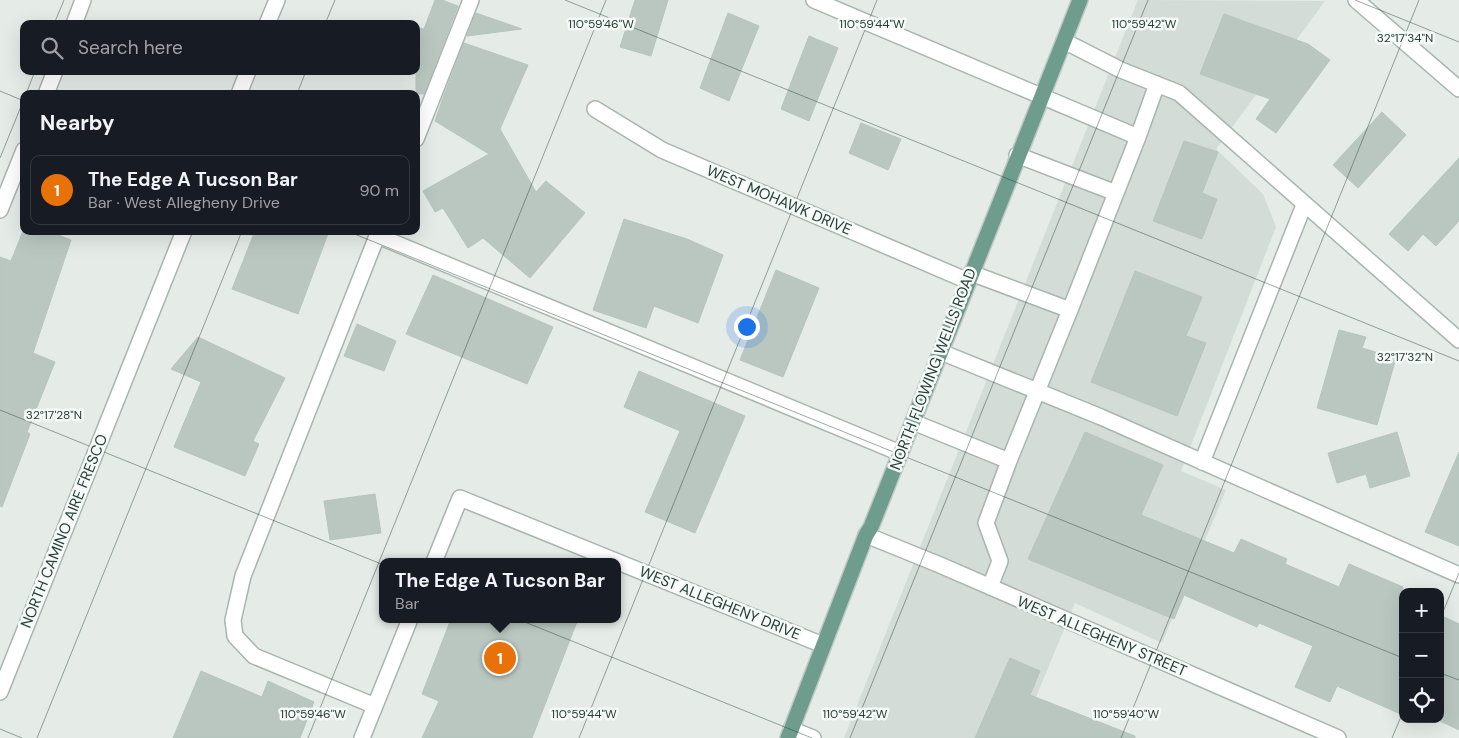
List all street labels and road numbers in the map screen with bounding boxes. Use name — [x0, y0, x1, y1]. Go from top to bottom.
street label: WEST MOHAWK DRIVE — [703, 160, 855, 240]
street label: NORTH FLOWING WELLS ROAD — [885, 265, 981, 473]
street label: NORTH CAMINO AIRE FRESCO — [16, 431, 112, 631]
street label: WEST ALLEGHENY DRIVE — [636, 561, 804, 645]
street label: WEST ALLEGHENY STREET — [1014, 591, 1190, 681]

